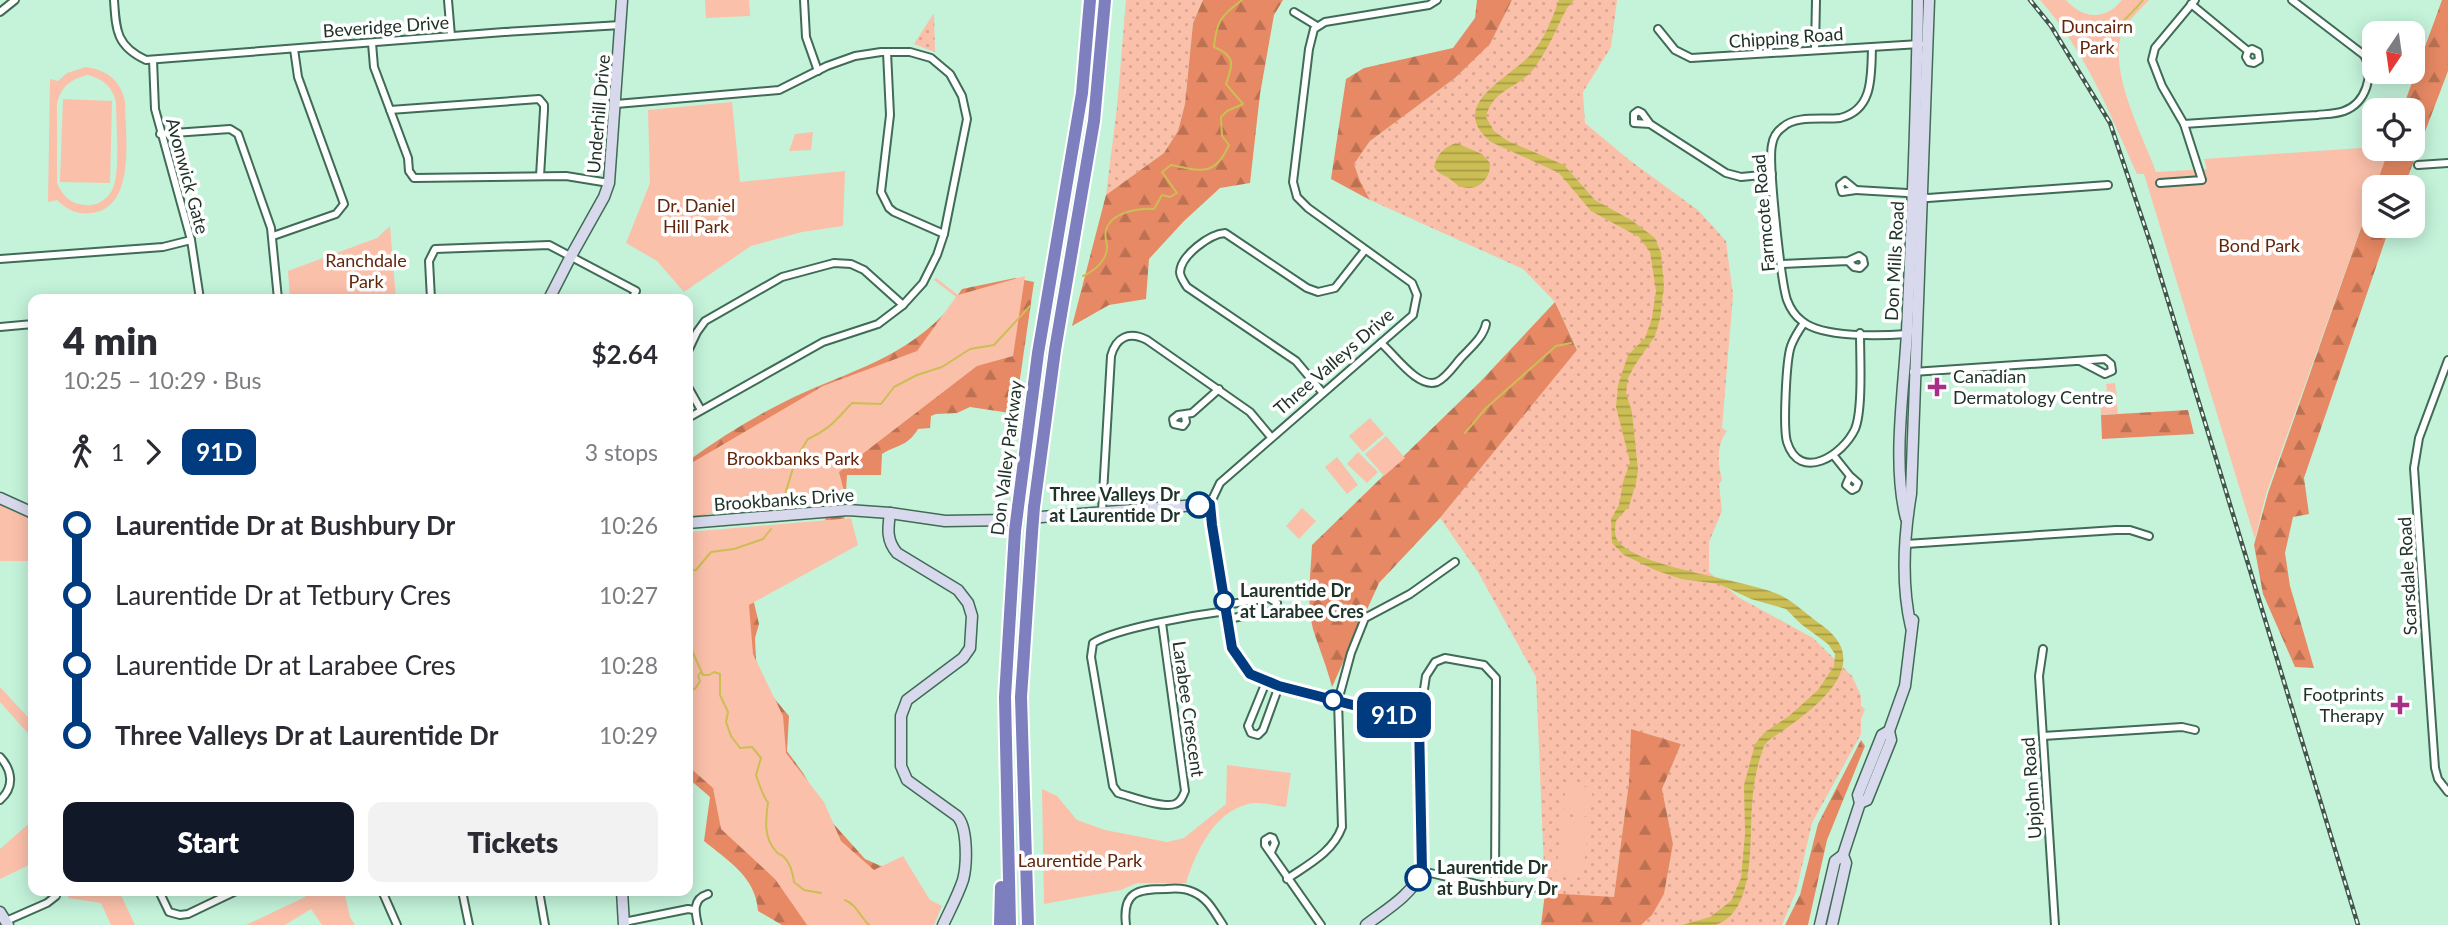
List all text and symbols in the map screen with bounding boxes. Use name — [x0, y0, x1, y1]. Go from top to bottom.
street label: Beveridge Drive — [322, 11, 450, 41]
park label: Duncairn Park — [2061, 15, 2133, 58]
north arrow — [2362, 21, 2426, 84]
map controls — [2362, 21, 2425, 238]
street label: Chipping Road — [1728, 22, 1844, 52]
street label: Underhill Drive — [582, 53, 614, 174]
button: locate — [2362, 98, 2425, 161]
street label: Avonwick Gate — [162, 115, 214, 236]
street label: Farmcote Road — [1747, 153, 1779, 273]
button: layers — [2362, 175, 2425, 238]
park label: Dr. Daniel Hill Park — [657, 194, 735, 237]
street label: Don Mills Road — [1880, 200, 1908, 322]
park label: Bond Park — [2218, 234, 2301, 256]
park label: Ranchdale Park — [325, 249, 407, 292]
street label: Three Valleys Drive — [1269, 303, 1398, 419]
text: 4 min — [63, 317, 158, 363]
text: $2.64 — [592, 338, 658, 370]
place label: Canadian Dermatology Centre — [1953, 365, 2114, 408]
text: 10:25 – 10:29 · Bus — [63, 366, 262, 394]
marker: Canadian Dermatology Centre — [1927, 377, 1947, 397]
street label: Don Valley Parkway — [986, 378, 1027, 537]
icon: walk — [63, 433, 101, 471]
icon: forward — [134, 433, 172, 471]
text: 91D — [196, 437, 242, 466]
text: 1 — [111, 438, 124, 466]
text: 3 stops — [585, 438, 658, 466]
park label: Brookbanks Park — [727, 447, 860, 469]
street label: Brookbanks Drive — [713, 483, 855, 515]
place label: Three Valleys Dr at Laurentide Dr — [1049, 483, 1180, 526]
marker: Three Valleys Dr at Laurentide Dr — [1186, 492, 1212, 518]
text: Laurentide Dr at Bushbury Dr — [115, 509, 455, 541]
text: 10:26 — [599, 511, 658, 539]
street label: Scarsdale Road — [2393, 516, 2421, 636]
text: Laurentide Dr at Tetbury Cres — [115, 579, 451, 611]
place label: Laurentide Dr at Larabee Cres — [1240, 579, 1364, 622]
text: 10:27 — [599, 581, 658, 609]
marker: Laurentide Dr at Larabee Cres — [1214, 591, 1234, 611]
street label: Larabee Crescent — [1169, 639, 1209, 779]
text: Laurentide Dr at Larabee Cres — [115, 649, 456, 681]
text: 10:28 — [599, 651, 658, 679]
place label: Footprints Therapy — [2303, 683, 2385, 726]
unlabelled marker — [1323, 690, 1343, 710]
line badge: 91D — [1354, 692, 1434, 738]
marker: Footprints Therapy — [2390, 695, 2410, 715]
text: 91D — [1371, 700, 1417, 729]
text: Three Valleys Dr at Laurentide Dr — [115, 719, 498, 751]
text: 10:29 — [599, 721, 658, 749]
street label: Upjohn Road — [2016, 736, 2046, 840]
button: Start — [63, 802, 354, 882]
button: Tickets — [368, 802, 658, 882]
park label: Laurentide Park — [1018, 849, 1143, 871]
place label: Laurentide Dr at Bushbury Dr — [1437, 856, 1558, 899]
marker: Laurentide Dr at Bushbury Dr — [1405, 865, 1431, 891]

